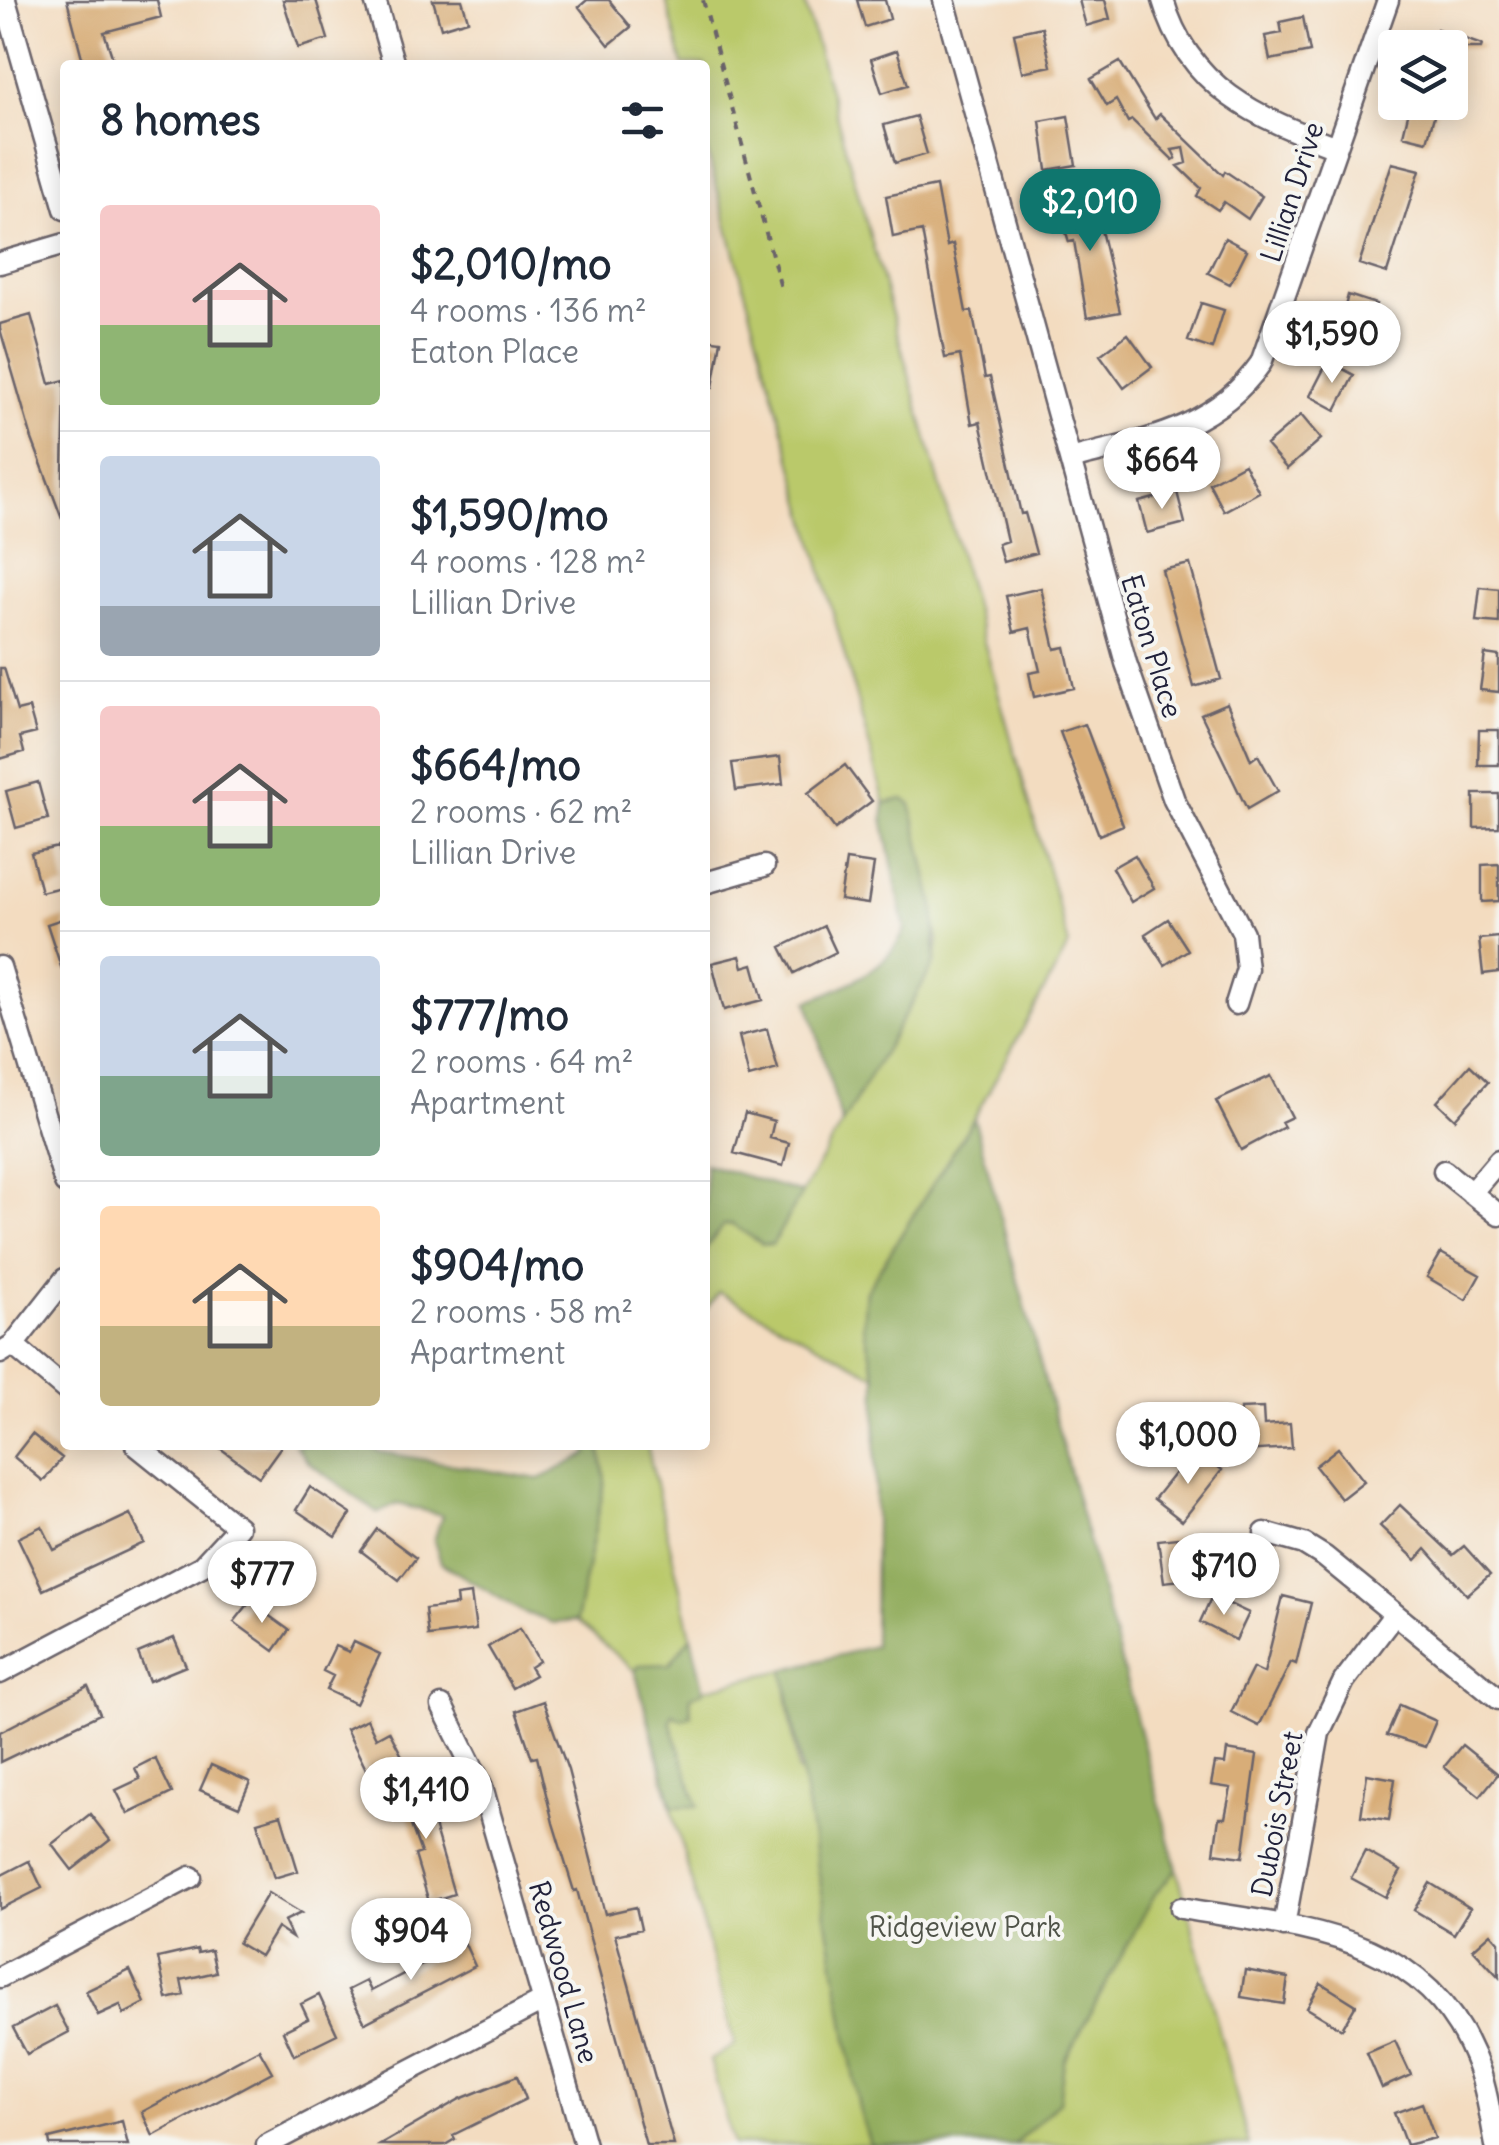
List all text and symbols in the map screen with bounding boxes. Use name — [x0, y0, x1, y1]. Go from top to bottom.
map controls — [1378, 30, 1468, 120]
button: layers — [1378, 30, 1468, 120]
icon: filters — [615, 93, 670, 148]
text: 8 homes — [100, 94, 261, 146]
street label: Lillian Drive — [1252, 117, 1332, 267]
pin: $2,010 — [1009, 169, 1171, 254]
text: $2,010 — [1042, 181, 1138, 222]
text: $2,010/mo — [410, 238, 612, 290]
icon: home — [180, 245, 300, 365]
text: 4 rooms · 136 m² — [410, 290, 647, 331]
pin: $1,590 — [1251, 301, 1413, 386]
text: $1,590 — [1285, 313, 1379, 354]
text: Eaton Place — [410, 331, 579, 372]
pin: $664 — [1103, 427, 1221, 512]
text: $664 — [1125, 439, 1199, 480]
text: $1,590/mo — [410, 489, 609, 541]
icon: home — [180, 496, 300, 616]
text: 4 rooms · 128 m² — [410, 541, 646, 582]
street label: Eaton Place — [1113, 570, 1191, 722]
text: Lillian Drive — [410, 582, 576, 623]
text: $664/mo — [410, 739, 581, 791]
icon: home — [180, 746, 300, 866]
text: 2 rooms · 62 m² — [410, 791, 633, 832]
text: Lillian Drive — [410, 832, 576, 873]
text: $777/mo — [410, 989, 569, 1041]
icon: home — [180, 996, 300, 1116]
text: 2 rooms · 64 m² — [410, 1041, 633, 1082]
text: Apartment — [410, 1082, 565, 1123]
text: $904/mo — [410, 1239, 584, 1291]
icon: home — [180, 1246, 300, 1366]
text: 2 rooms · 58 m² — [410, 1291, 633, 1332]
text: Apartment — [410, 1332, 565, 1373]
pin: $1,000 — [1107, 1402, 1269, 1487]
text: $1,000 — [1138, 1414, 1238, 1455]
pin: $710 — [1165, 1533, 1283, 1618]
pin: $777 — [203, 1541, 321, 1626]
text: $710 — [1190, 1545, 1258, 1586]
text: $777 — [230, 1553, 294, 1594]
street label: Dubois Street — [1243, 1728, 1311, 1900]
pin: $1,410 — [345, 1757, 507, 1842]
text: $1,410 — [382, 1769, 470, 1810]
street label: Redwood Lane — [521, 1877, 607, 2067]
pin: $904 — [352, 1898, 470, 1983]
park label: Ridgeview Park — [869, 1909, 1061, 1945]
text: $904 — [373, 1910, 449, 1951]

